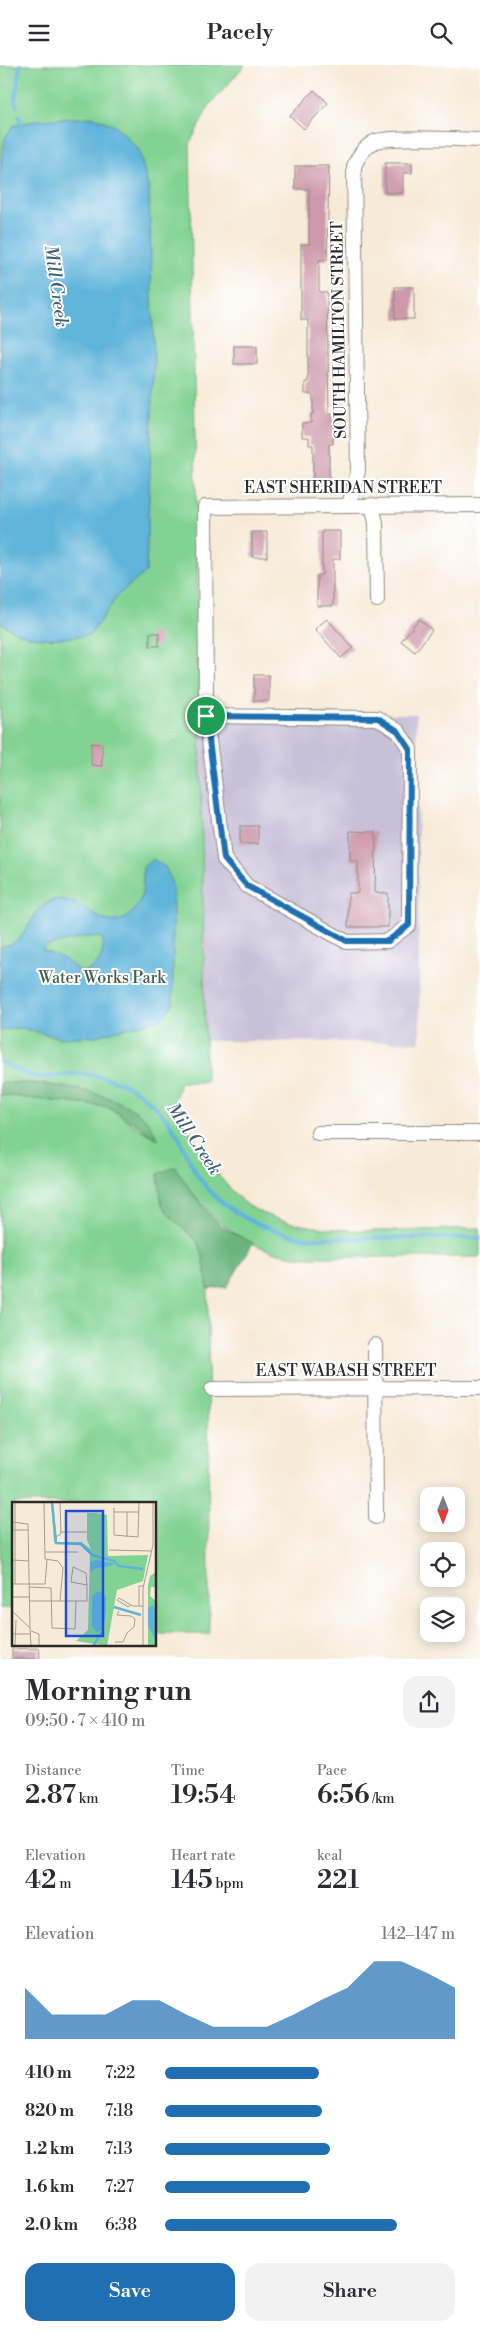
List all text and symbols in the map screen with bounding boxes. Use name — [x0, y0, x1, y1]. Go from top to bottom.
icon: menu — [25, 19, 53, 47]
text: Pacely — [207, 19, 273, 46]
icon: search — [427, 19, 455, 47]
street label: SOUTH HAMILTON STREET — [327, 221, 351, 439]
water label: Mill Creek — [39, 243, 73, 329]
street label: EAST SHERIDAN STREET — [244, 478, 442, 498]
pin — [185, 695, 227, 737]
icon: arrive — [192, 702, 220, 730]
park label: Water Works Park — [37, 968, 167, 988]
water label: Mill Creek — [161, 1098, 227, 1180]
street label: EAST WABASH STREET — [255, 1361, 437, 1381]
north arrow — [420, 1487, 465, 1533]
map controls — [420, 1487, 465, 1642]
inset map — [12, 1502, 156, 1646]
button: locate — [420, 1542, 465, 1587]
button: layers — [420, 1597, 465, 1642]
text: Morning run — [25, 1674, 192, 1709]
button: share — [403, 1676, 455, 1728]
text: 09:50 · 7 × 410 m — [25, 1711, 145, 1731]
text: Distance — [25, 1762, 82, 1780]
text: Time — [171, 1762, 205, 1780]
text: Pace — [317, 1762, 347, 1780]
text: 2.87 — [25, 1780, 76, 1811]
text: 19:54 — [171, 1780, 236, 1811]
text: 6:56 — [317, 1780, 369, 1811]
text: km — [76, 1790, 98, 1808]
text: /km — [369, 1790, 395, 1808]
text: Elevation — [25, 1847, 86, 1865]
text: Heart rate — [171, 1847, 236, 1865]
text: kcal — [317, 1847, 342, 1865]
text: 42 — [25, 1865, 56, 1896]
text: 145 — [171, 1865, 213, 1896]
text: 221 — [317, 1865, 359, 1896]
text: m — [56, 1875, 71, 1893]
text: bpm — [213, 1875, 244, 1893]
text: Elevation — [25, 1924, 94, 1944]
text: 142–147 m — [381, 1924, 455, 1944]
text: 410 m — [25, 2063, 71, 2083]
text: 7:22 — [105, 2063, 135, 2083]
text: 820 m — [25, 2101, 74, 2121]
text: 7:18 — [105, 2101, 133, 2121]
text: 1.2 km — [25, 2139, 74, 2159]
text: 7:13 — [105, 2139, 133, 2159]
text: 1.6 km — [25, 2177, 74, 2197]
text: 7:27 — [105, 2177, 134, 2197]
text: 2.0 km — [25, 2215, 78, 2235]
text: 6:38 — [105, 2215, 137, 2235]
button: Save — [25, 2263, 235, 2321]
button: Share — [245, 2263, 455, 2321]

